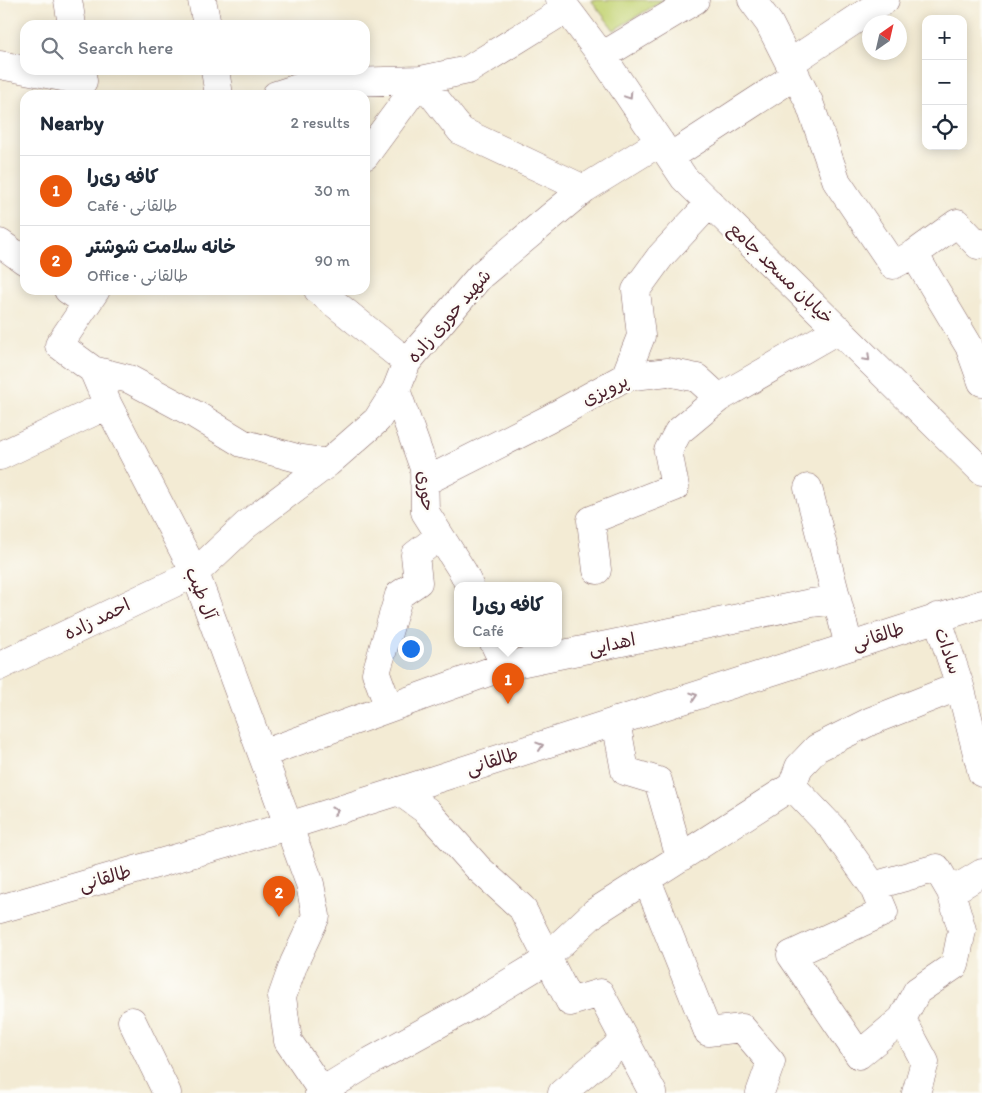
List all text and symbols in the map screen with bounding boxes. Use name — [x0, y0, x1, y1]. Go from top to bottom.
north arrow — [862, 15, 907, 60]
map controls — [922, 15, 967, 150]
button: + — [922, 15, 967, 60]
search box — [20, 20, 370, 75]
icon: search — [38, 34, 66, 62]
text: Search here — [78, 36, 173, 59]
button: − — [922, 60, 967, 105]
one-way arrow — [623, 91, 632, 100]
button: locate — [922, 105, 967, 150]
text: Nearby — [40, 110, 104, 135]
text: 2 results — [290, 113, 350, 132]
text: کافه‌ ری‌را — [87, 165, 159, 188]
text: 1 — [52, 181, 60, 200]
text: 30 m — [314, 181, 350, 200]
text: Café · طالقانی — [87, 196, 177, 215]
street label: خیابان مسجد جامع — [723, 217, 838, 330]
text: خانه سلامت شوشتر — [87, 235, 236, 258]
text: 2 — [52, 251, 60, 270]
text: 90 m — [315, 251, 350, 270]
street label: شهید حوری زاده — [402, 265, 496, 367]
text: Office · طالقانی — [87, 266, 188, 285]
one-way arrow — [861, 352, 870, 361]
street label: پرویزی — [578, 369, 632, 411]
street label: حوری — [413, 469, 439, 513]
street label: آل طیب — [181, 564, 222, 624]
popup — [454, 582, 562, 647]
text: کافه‌ ری‌را — [472, 593, 544, 616]
street label: احمد زاده — [60, 594, 134, 644]
street label: طالقانی — [849, 617, 907, 655]
text: Café — [472, 621, 504, 640]
street label: سادات — [930, 625, 966, 677]
street label: اهدایی — [587, 628, 637, 660]
your location — [398, 636, 424, 662]
pin: 1 — [492, 663, 524, 704]
one-way arrow — [690, 691, 698, 701]
one-way arrow — [535, 741, 543, 751]
street label: طالقانی — [463, 742, 521, 780]
one-way arrow — [330, 807, 339, 817]
street label: طالقانی — [76, 860, 134, 896]
pin: 2 — [263, 876, 295, 917]

